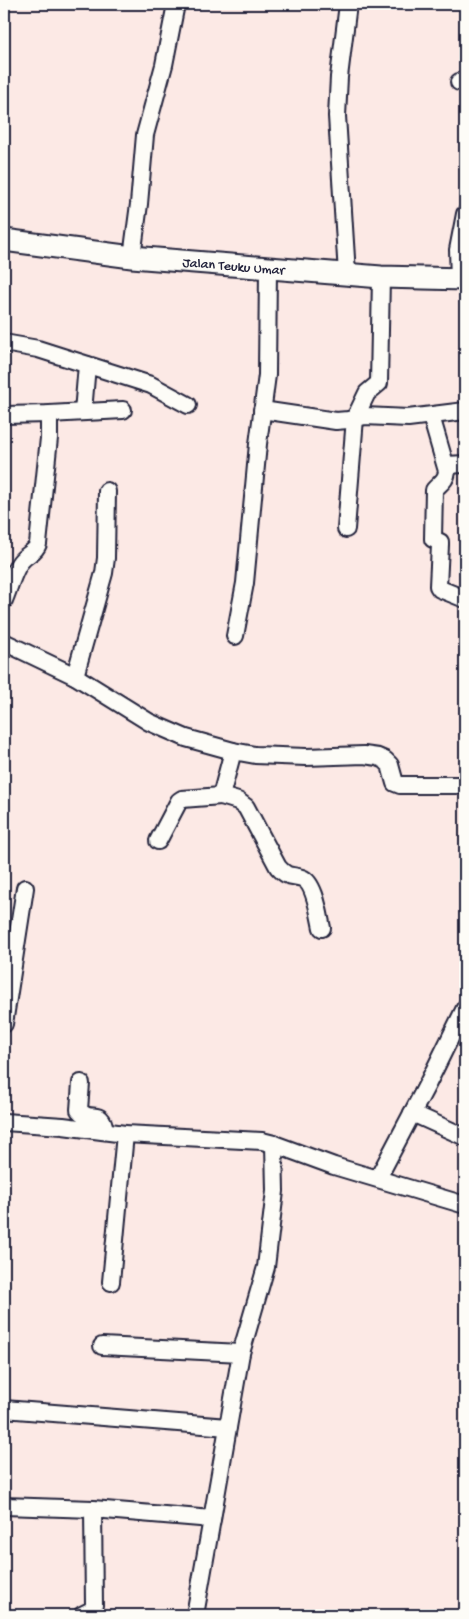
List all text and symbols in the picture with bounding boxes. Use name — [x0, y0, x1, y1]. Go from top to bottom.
street label: Jalan Teuku Umar — [182, 255, 286, 280]

